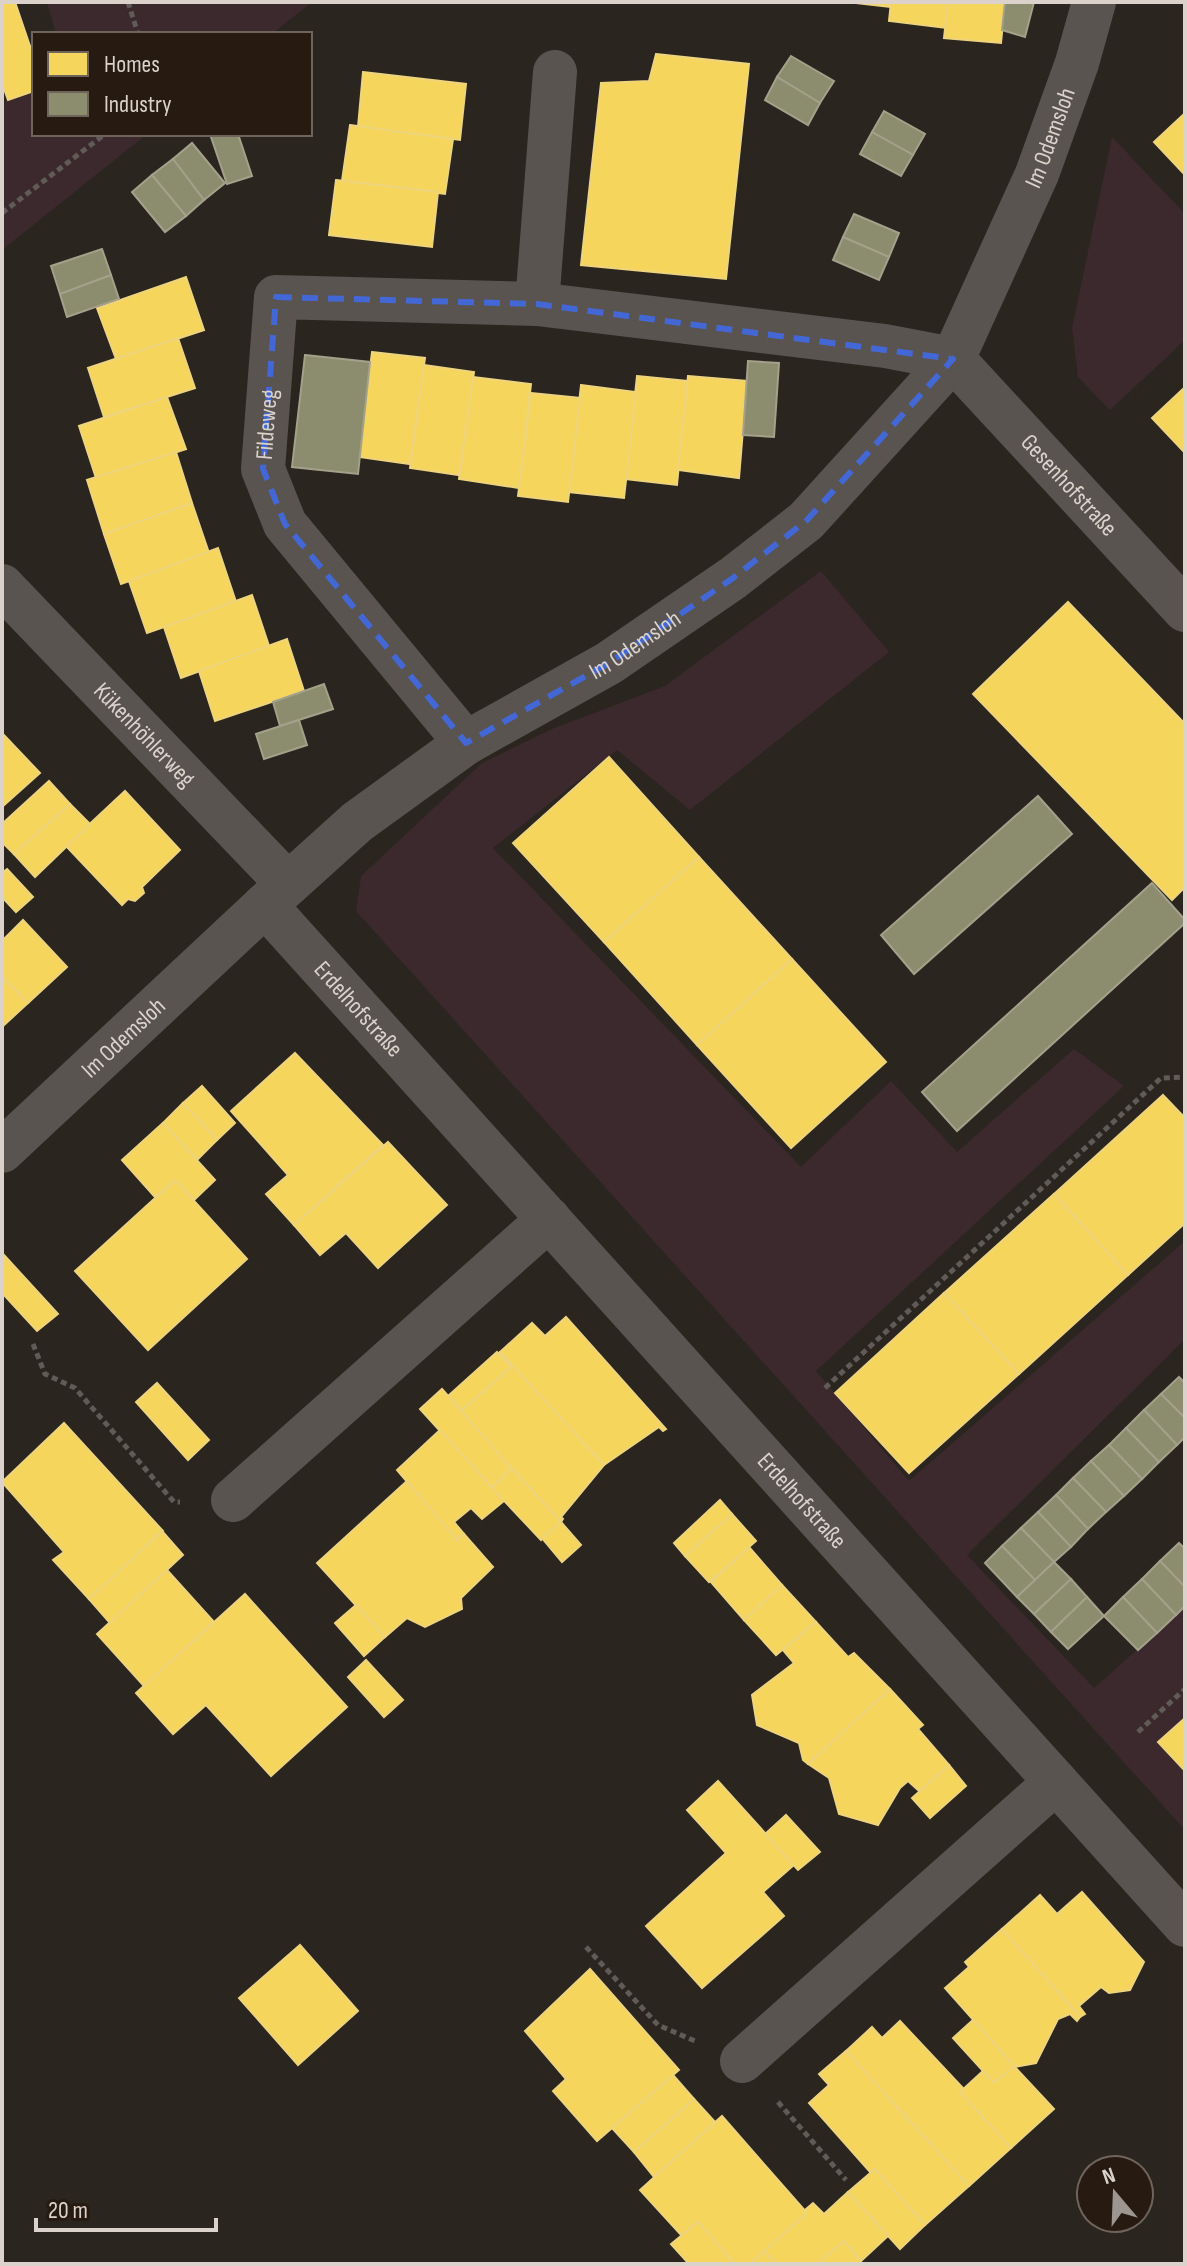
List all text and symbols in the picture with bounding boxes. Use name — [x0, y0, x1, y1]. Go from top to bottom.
legend — [32, 32, 312, 136]
text: Homes — [104, 50, 160, 79]
street label: Im Odemsloh — [1018, 84, 1081, 192]
text: Industry — [104, 90, 171, 119]
street label: Fildeweg — [249, 388, 283, 461]
street label: Gesenhofstraße — [1015, 428, 1124, 542]
street label: Im Odemsloh — [584, 604, 686, 686]
street label: Kükenhöhlerweg — [88, 676, 201, 793]
street label: Erdelhofstraße — [308, 955, 409, 1063]
street label: Im Odemsloh — [75, 991, 171, 1084]
street label: Erdelhofstraße — [751, 1447, 853, 1554]
north arrow — [1075, 2154, 1155, 2234]
text: N — [1099, 2162, 1119, 2191]
scale bar — [36, 2182, 216, 2232]
text: 20 m — [48, 2196, 88, 2225]

